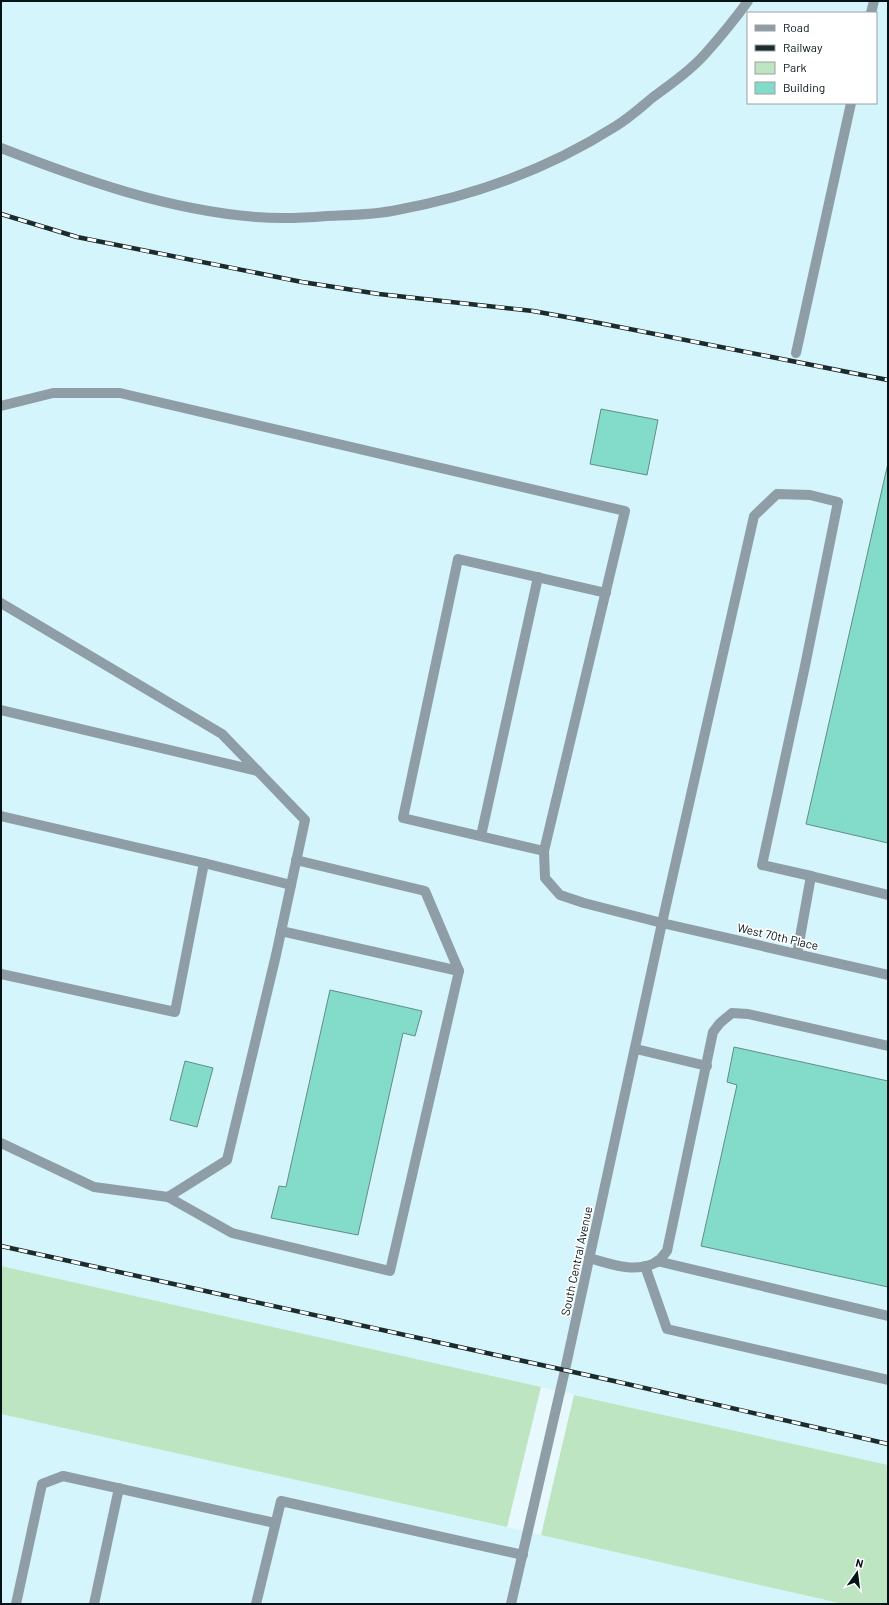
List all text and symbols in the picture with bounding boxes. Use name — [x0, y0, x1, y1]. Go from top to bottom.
legend — [747, 12, 877, 104]
text: Road — [783, 20, 810, 34]
text: Railway — [783, 40, 823, 54]
text: Park — [783, 60, 807, 74]
text: Building — [783, 80, 825, 94]
street label: West 70th Place — [736, 920, 820, 952]
street label: South Central Avenue — [558, 1205, 594, 1317]
north arrow — [837, 1553, 877, 1593]
text: N — [854, 1556, 865, 1570]

